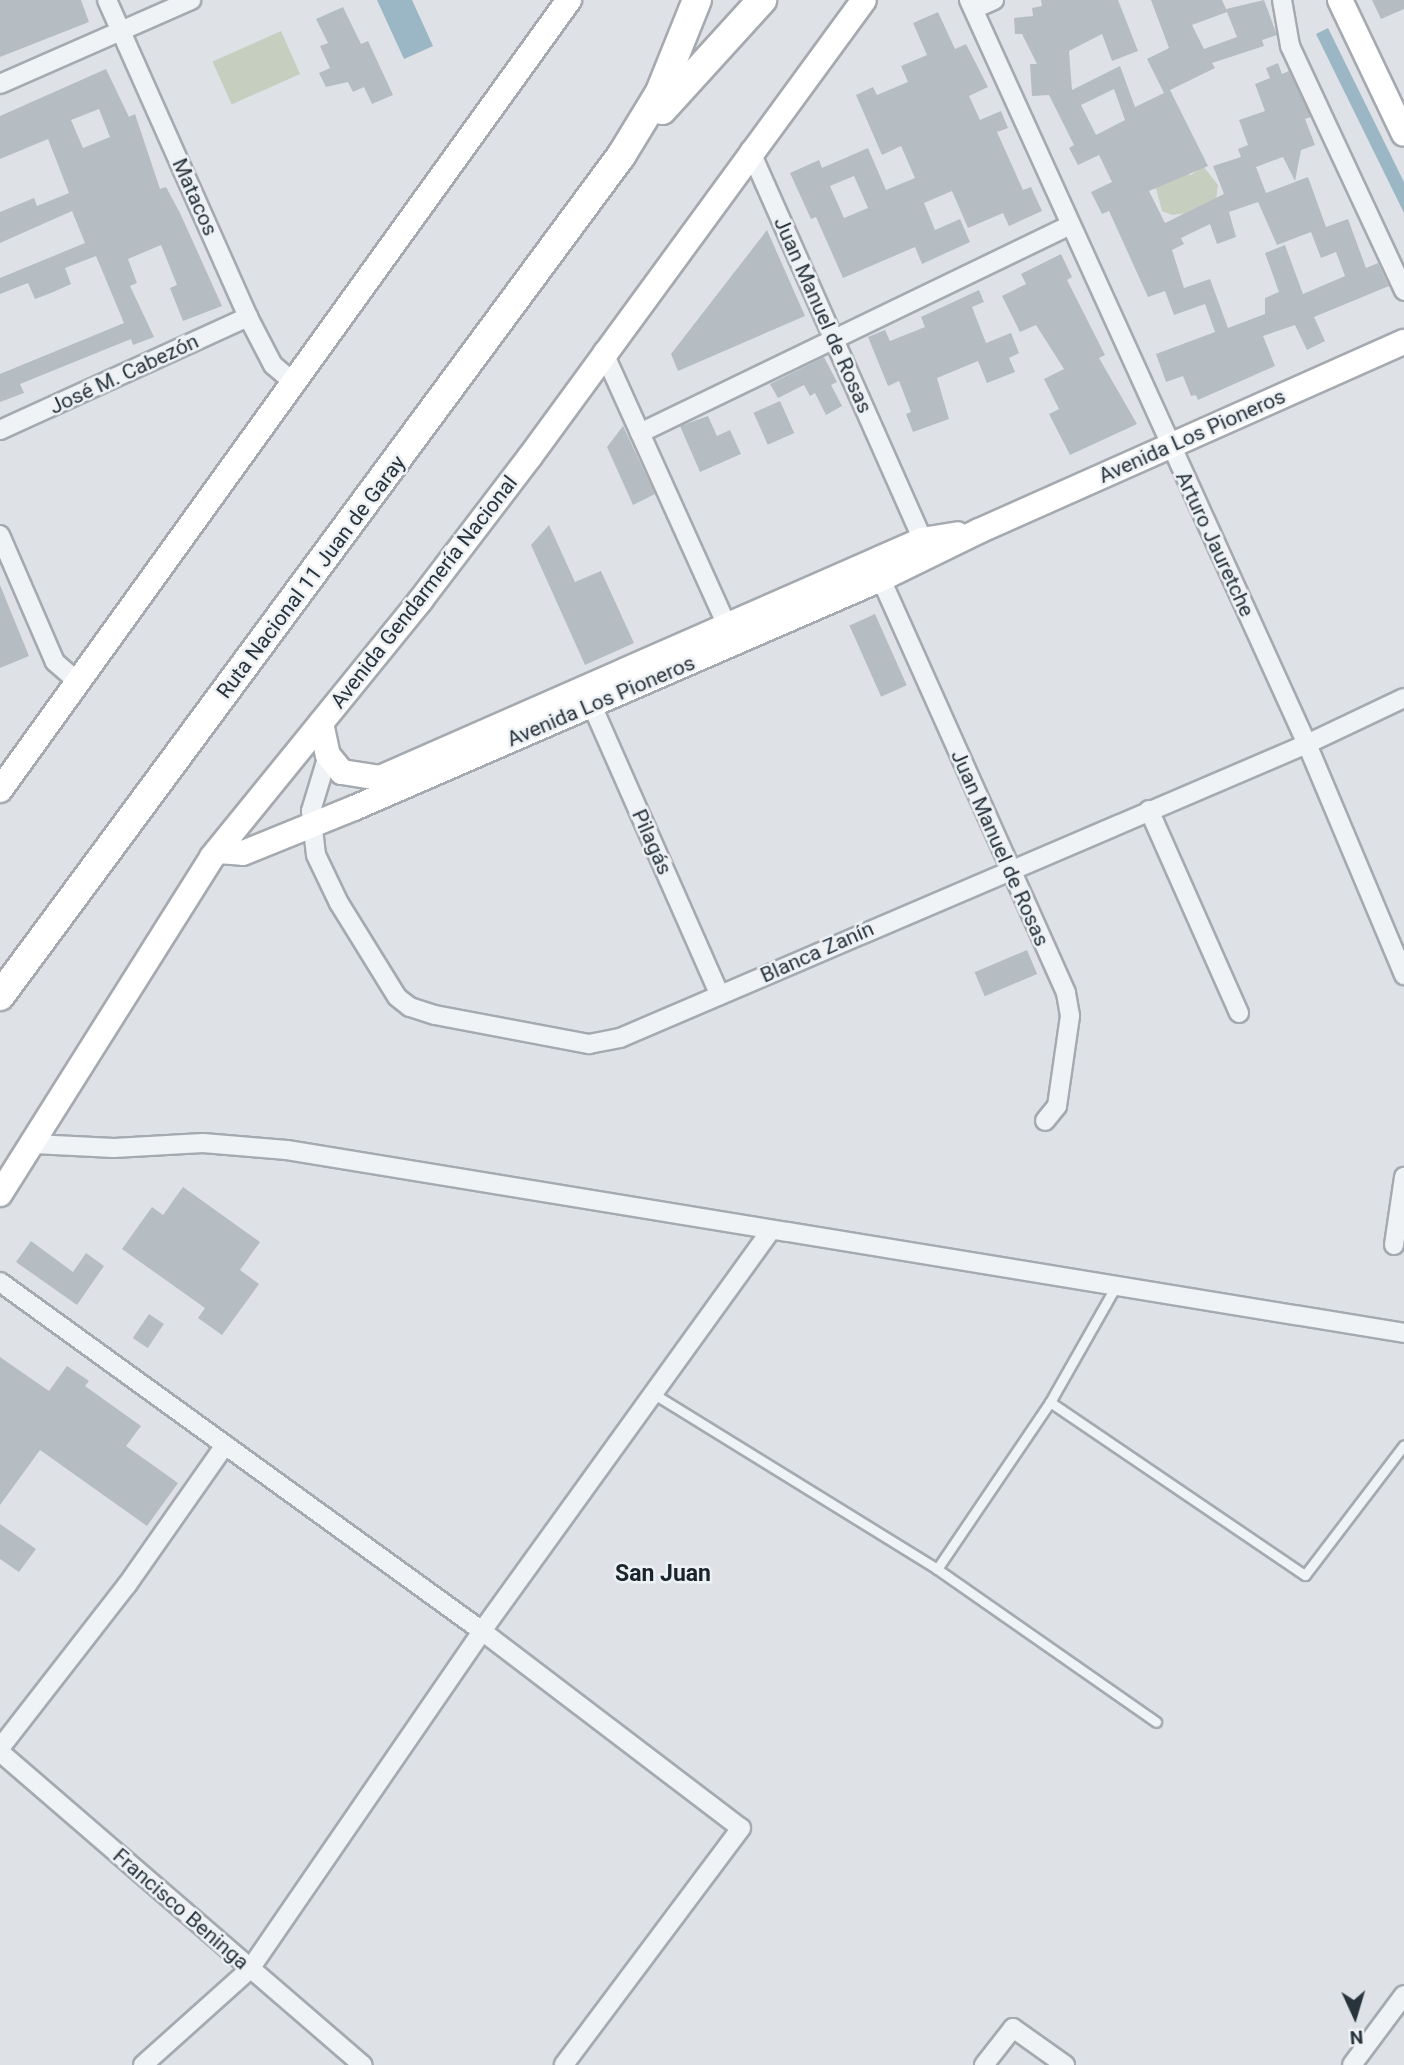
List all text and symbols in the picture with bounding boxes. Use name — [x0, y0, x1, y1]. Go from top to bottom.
street label: Matacos — [167, 154, 223, 240]
street label: Juan Manuel de Rosas — [768, 213, 878, 417]
street label: José M. Cabezón — [45, 328, 203, 420]
street label: Avenida Los Pioneros — [1095, 383, 1289, 489]
street label: Ruta Nacional 11 Juan de Garay — [211, 450, 411, 704]
street label: Arturo Jauretche — [1170, 467, 1260, 621]
street label: Avenida Gendarmería Nacional — [325, 471, 523, 713]
street label: Avenida Los Pioneros — [503, 650, 699, 752]
street label: Juan Manuel de Rosas — [945, 746, 1055, 950]
street label: Pilagás — [626, 805, 678, 879]
street label: Blanca Zanín — [756, 916, 878, 988]
district label: San Juan — [615, 1560, 711, 1588]
street label: Francisco Beninga — [108, 1843, 254, 1975]
north arrow — [1320, 1981, 1390, 2051]
text: N — [1349, 2026, 1364, 2049]

